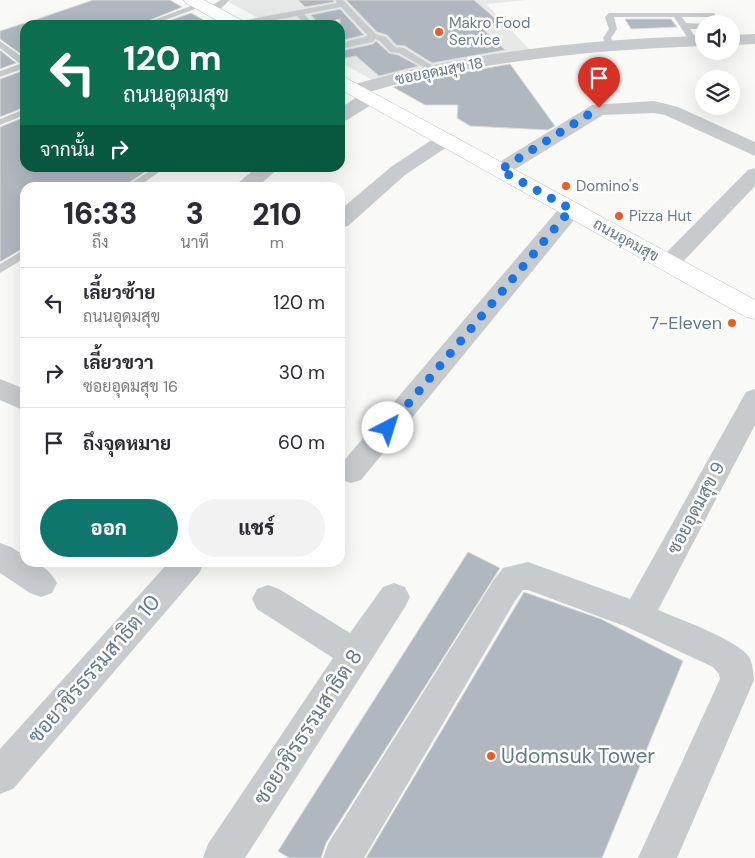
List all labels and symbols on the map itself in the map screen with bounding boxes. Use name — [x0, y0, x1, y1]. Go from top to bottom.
place label: Makro Food Service — [449, 13, 530, 50]
marker: Makro Food Service — [433, 26, 445, 38]
street label: ซอยอุดมสุข 18 — [393, 53, 485, 90]
pin — [578, 57, 620, 108]
place label: Domino's — [576, 176, 639, 196]
marker: Domino's — [560, 180, 572, 192]
place label: Pizza Hut — [629, 206, 692, 226]
marker: Pizza Hut — [613, 210, 625, 222]
street label: ถนนอุดมสุข — [589, 214, 662, 267]
place label: 7-Eleven — [650, 311, 722, 335]
marker: 7-Eleven — [726, 317, 738, 329]
position arrow — [361, 401, 413, 453]
street label: ซอยอุดมสุข 9 — [662, 458, 730, 558]
street label: ซอยวชิรธรรมสาธิต 10 — [22, 589, 166, 749]
street label: ซอยวชิรธรรมสาธิต 8 — [247, 644, 369, 810]
place label: Udomsuk Tower — [501, 742, 655, 770]
marker: Udomsuk Tower — [485, 750, 497, 762]

